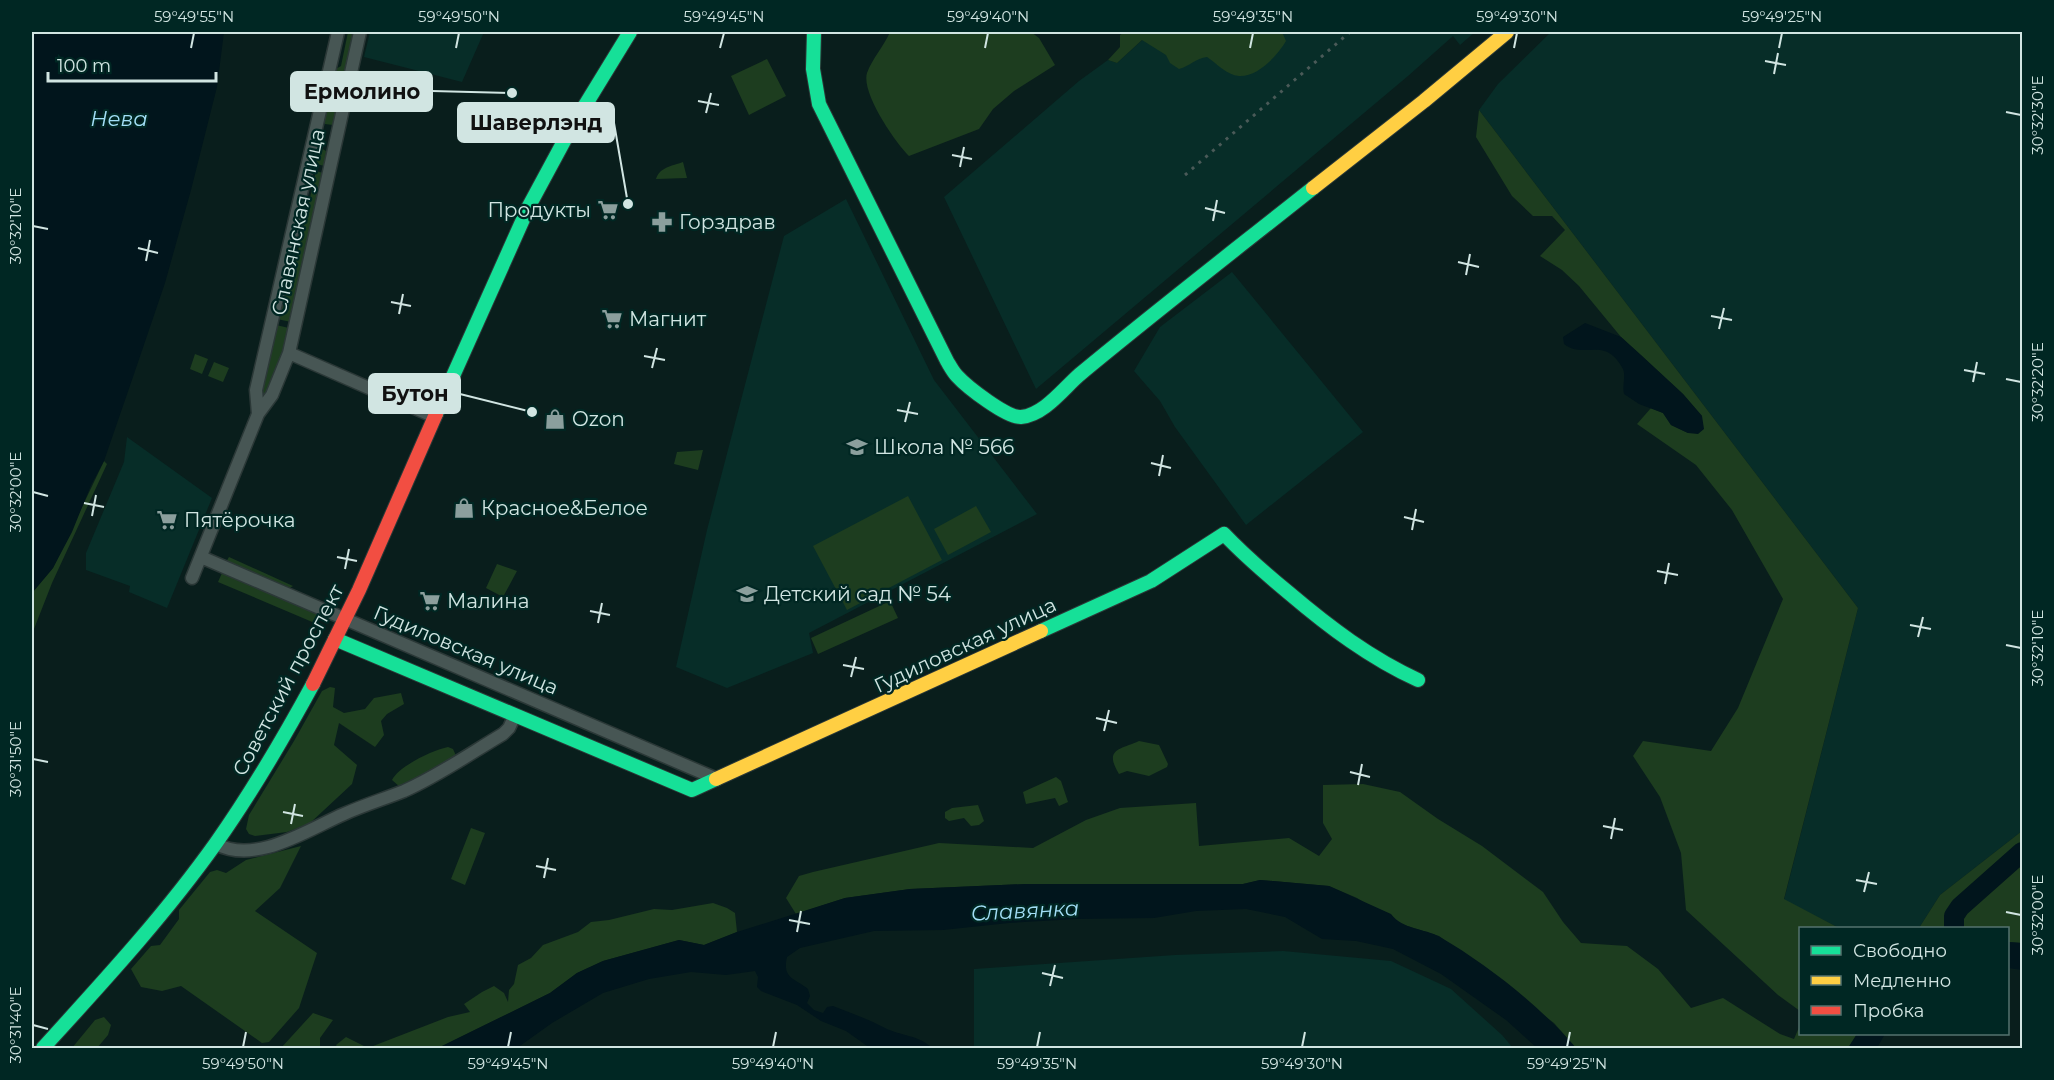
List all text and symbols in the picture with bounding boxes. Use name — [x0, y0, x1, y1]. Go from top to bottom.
text: 59°49'55"N — [154, 7, 234, 26]
text: 59°49'50"N — [418, 7, 500, 26]
text: 59°49'45"N — [684, 7, 765, 26]
text: 59°49'40"N — [947, 7, 1029, 26]
text: 59°49'35"N — [1213, 7, 1293, 26]
text: 59°49'30"N — [1476, 7, 1558, 26]
text: 59°49'25"N — [1742, 7, 1822, 26]
scale bar — [48, 45, 216, 83]
text: 100 m — [57, 55, 111, 77]
callout: Ермолино — [291, 72, 432, 111]
text: 30°32'30"E — [2028, 75, 2047, 155]
text: Ермолино — [304, 79, 421, 104]
callout: Шаверлэнд — [458, 103, 614, 142]
water label: Нева — [90, 106, 148, 131]
text: Шаверлэнд — [470, 110, 602, 135]
street label: Славянская улица — [267, 127, 329, 317]
text: 30°32'10"E — [6, 188, 25, 264]
place label: Продукты — [487, 198, 591, 222]
supermarket icon: Продукты — [596, 198, 620, 222]
pharmacy icon: Горздрав — [650, 210, 674, 234]
place label: Горздрав — [679, 210, 776, 234]
supermarket icon: Магнит — [600, 307, 624, 331]
place label: Магнит — [629, 307, 707, 331]
text: 30°32'20"E — [2028, 342, 2047, 422]
callout: Бутон — [369, 374, 460, 413]
text: Бутон — [381, 381, 449, 406]
shop icon: Ozon — [543, 407, 567, 431]
place label: Ozon — [572, 407, 625, 431]
school or university icon: Школа № 566 — [845, 435, 869, 459]
place label: Школа № 566 — [874, 435, 1014, 459]
text: 30°32'00"E — [6, 452, 25, 532]
shop icon: Красное&Белое — [452, 496, 476, 520]
place label: Красное&Белое — [481, 496, 648, 520]
supermarket icon: Пятёрочка — [155, 508, 179, 532]
place label: Пятёрочка — [184, 508, 295, 532]
street label: Советский проспект — [227, 580, 349, 780]
school or university icon: Детский сад № 54 — [735, 582, 759, 606]
place label: Детский сад № 54 — [764, 582, 951, 606]
supermarket icon: Малина — [418, 589, 442, 613]
place label: Малина — [447, 589, 529, 613]
street label: Гудиловская улица — [870, 592, 1060, 698]
street label: Гудиловская улица — [370, 600, 562, 700]
text: 30°32'10"E — [2028, 610, 2047, 686]
text: 30°31'50"E — [6, 721, 25, 797]
text: 30°32'00"E — [2028, 875, 2047, 955]
water label: Славянка — [970, 895, 1080, 926]
legend — [1799, 927, 2009, 1035]
text: Свободно — [1853, 940, 1947, 962]
text: Медленно — [1853, 970, 1951, 992]
text: 30°31'40"E — [6, 987, 25, 1063]
text: Пробка — [1853, 1000, 1924, 1022]
text: 59°49'50"N — [202, 1054, 284, 1073]
text: 59°49'45"N — [468, 1054, 549, 1073]
text: 59°49'40"N — [732, 1054, 814, 1073]
text: 59°49'35"N — [997, 1054, 1077, 1073]
text: 59°49'30"N — [1261, 1054, 1343, 1073]
text: 59°49'25"N — [1527, 1054, 1607, 1073]

